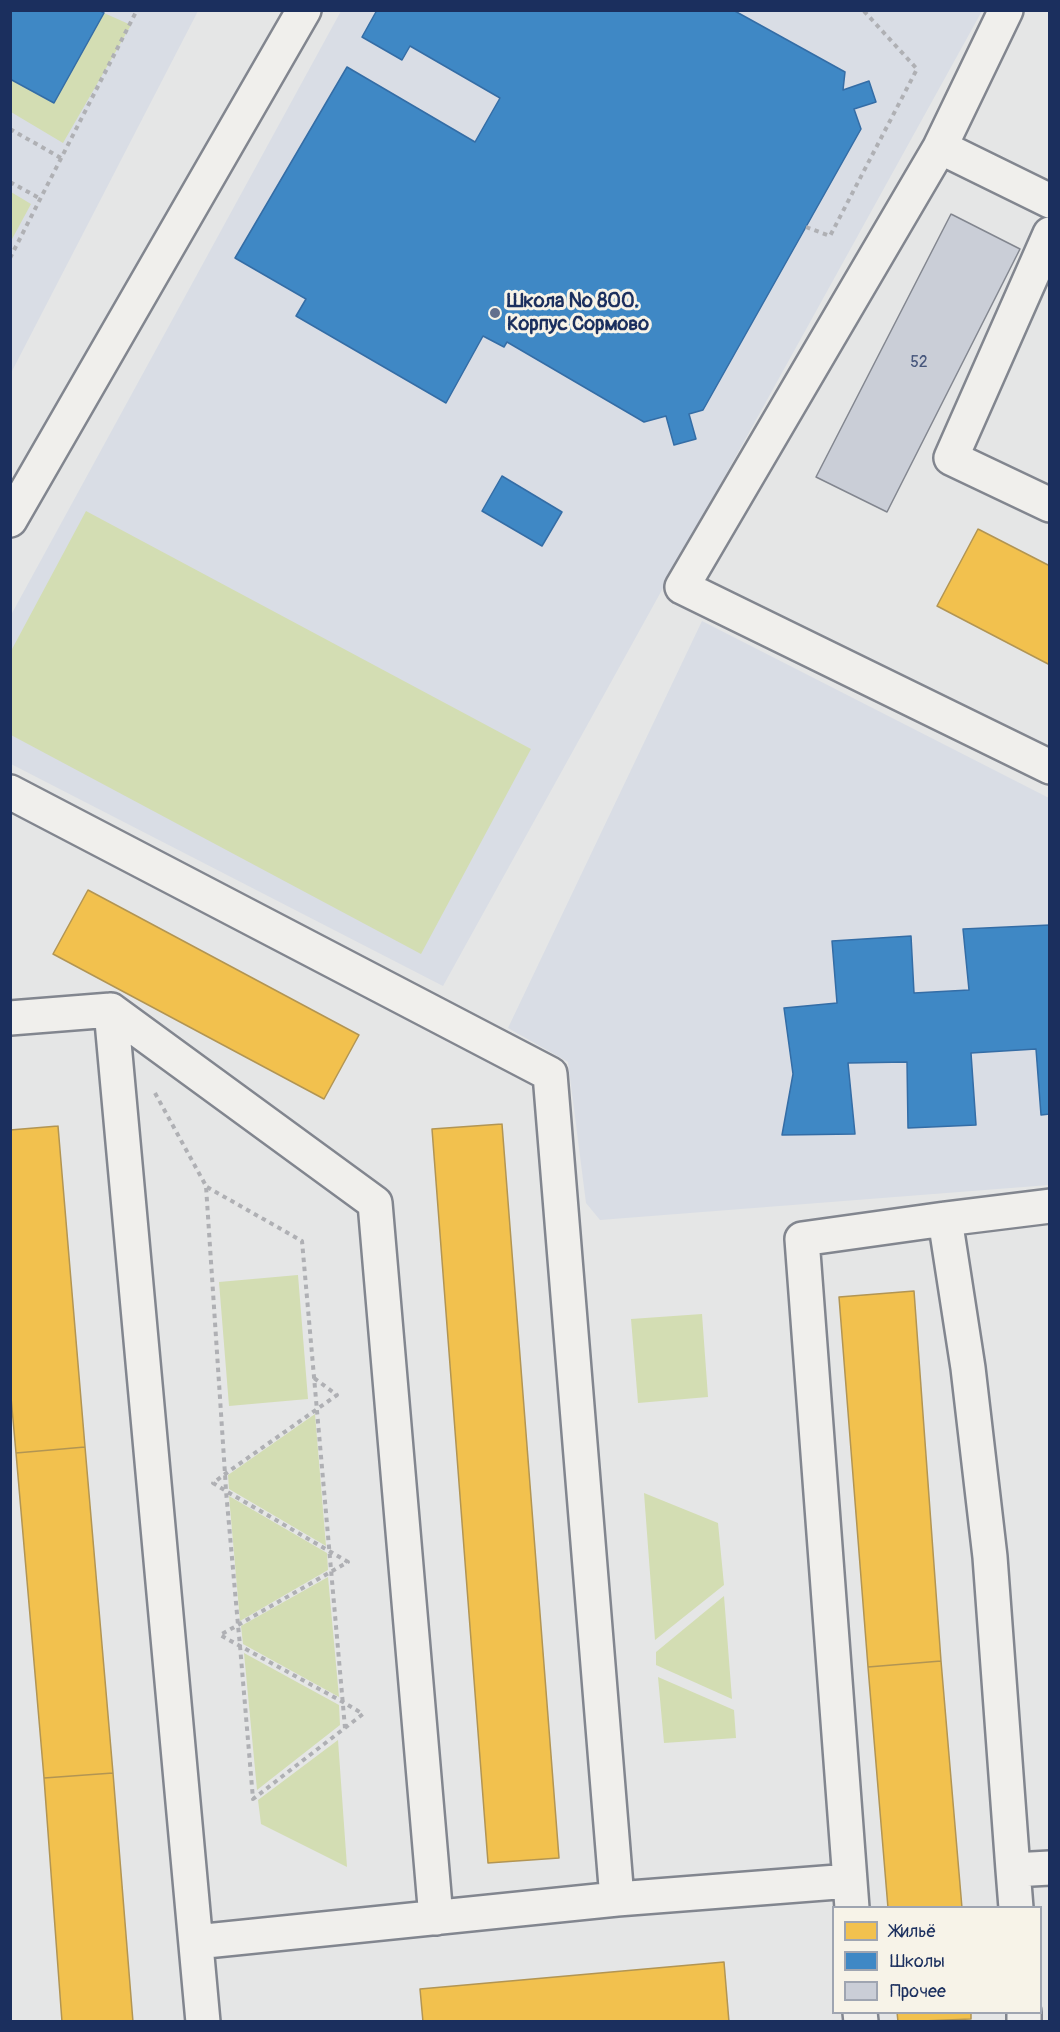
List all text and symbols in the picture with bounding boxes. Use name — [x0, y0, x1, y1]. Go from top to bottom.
place label: Школа № 800. Корпус Сормово — [507, 290, 649, 337]
marker: Школа № 800. Корпус Сормово — [488, 306, 502, 320]
house number: 52 — [910, 353, 928, 373]
legend — [832, 1906, 1042, 2014]
text: Жильё — [890, 1920, 936, 1943]
text: Школы — [890, 1950, 945, 1973]
text: Прочее — [890, 1980, 946, 2003]

